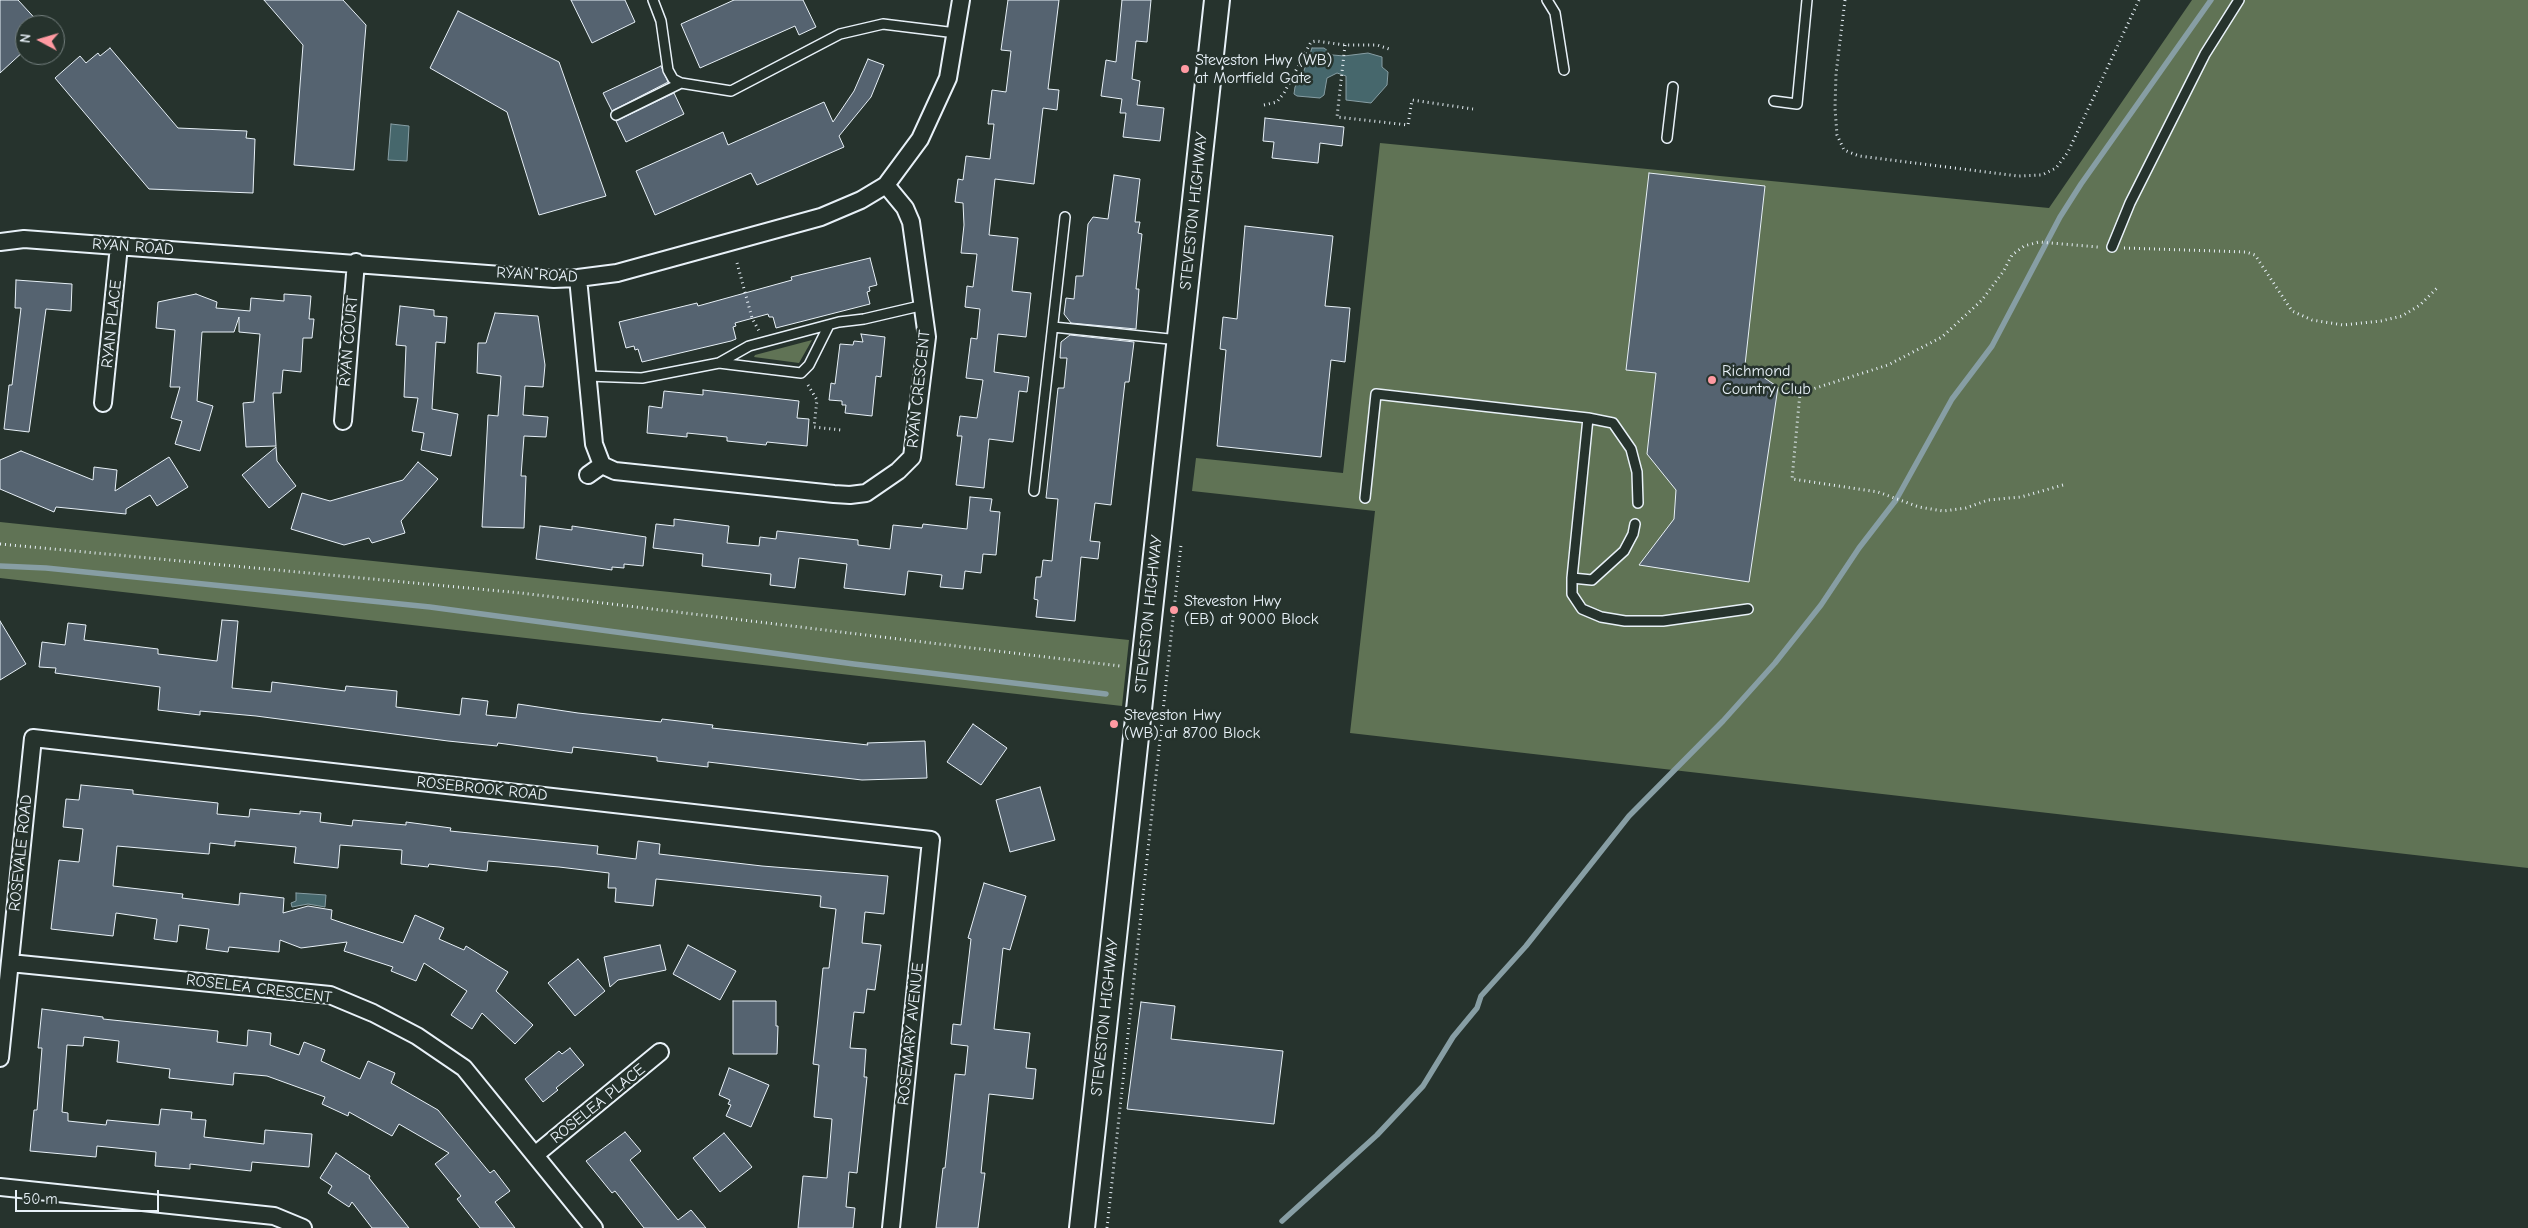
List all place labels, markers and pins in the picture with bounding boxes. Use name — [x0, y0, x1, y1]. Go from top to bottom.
place label: Steveston Hwy (WB) at Mortfield Gate — [1195, 50, 1332, 88]
marker: Steveston Hwy (WB) at Mortfield Gate — [1179, 63, 1191, 75]
place label: Richmond Country Club — [1722, 361, 1811, 399]
marker: Richmond Country Club — [1706, 374, 1718, 386]
place label: Steveston Hwy (EB) at 9000 Block — [1184, 591, 1319, 629]
marker: Steveston Hwy (EB) at 9000 Block — [1168, 604, 1180, 616]
place label: Steveston Hwy (WB) at 8700 Block — [1124, 705, 1260, 743]
marker: Steveston Hwy (WB) at 8700 Block — [1108, 718, 1120, 730]

